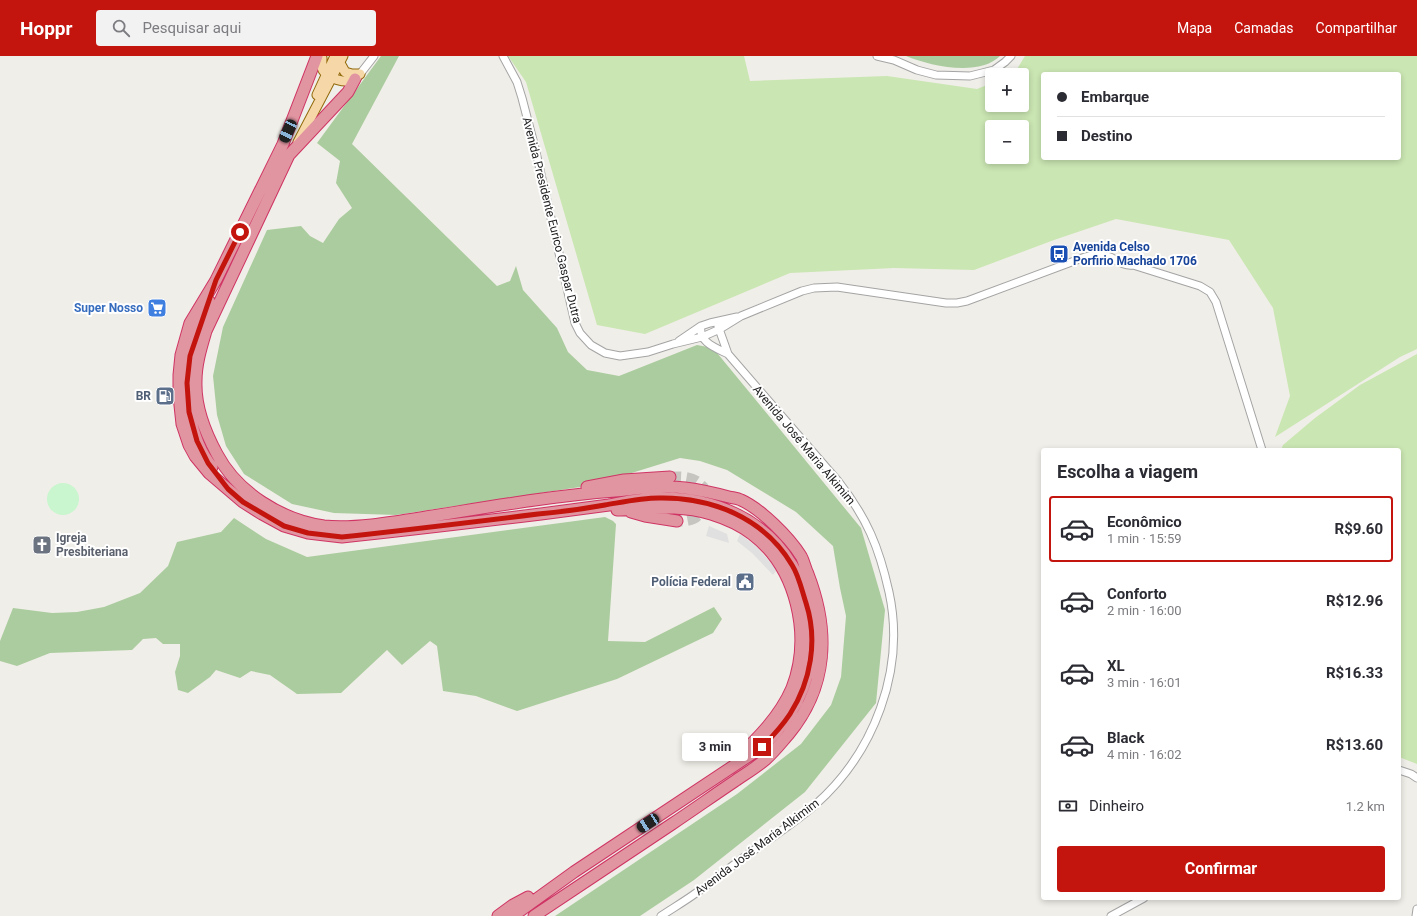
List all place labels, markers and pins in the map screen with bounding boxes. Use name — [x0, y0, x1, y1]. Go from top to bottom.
place label: Avenida Celso Porfirio Machado 1706 — [1073, 240, 1197, 268]
bus stop icon: Avenida Celso Porfirio Machado 1706 — [1048, 243, 1070, 265]
supermarket icon: Super Nosso — [146, 297, 168, 319]
place label: Super Nosso — [74, 301, 143, 315]
fuel station icon: BR — [154, 385, 176, 407]
place label: BR — [136, 389, 151, 403]
place label: Igreja Presbiteriana — [56, 531, 129, 559]
church icon: Igreja Presbiteriana — [31, 534, 53, 556]
public building icon: Polícia Federal — [734, 571, 756, 593]
place label: Polícia Federal — [651, 575, 731, 589]

